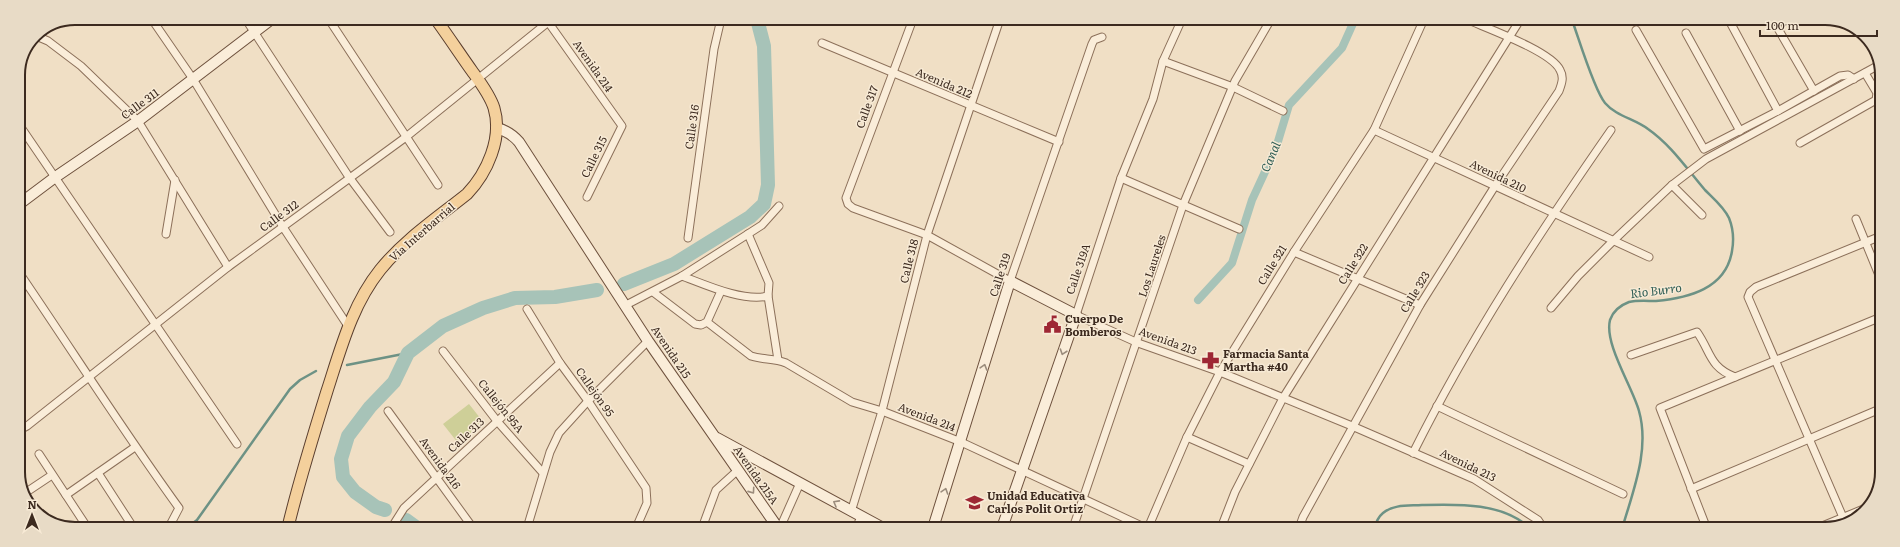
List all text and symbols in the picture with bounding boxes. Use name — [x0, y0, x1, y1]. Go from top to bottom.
scale bar — [1760, 12, 1877, 38]
text: 100 m — [1766, 16, 1799, 34]
street label: Avenida 214 — [570, 36, 618, 95]
street label: Avenida 212 — [913, 63, 976, 101]
street label: Calle 317 — [851, 83, 881, 130]
street label: Calle 311 — [117, 84, 162, 122]
street label: Calle 316 — [680, 103, 702, 150]
street label: Calle 315 — [576, 133, 610, 180]
water label: Canal — [1256, 138, 1285, 175]
street label: Avenida 210 — [1467, 155, 1529, 196]
street label: Calle 312 — [256, 195, 302, 235]
street label: Vía Interbarrial — [385, 198, 458, 264]
street label: Los Laureles — [1133, 232, 1169, 299]
street label: Calle 318 — [895, 237, 921, 285]
street label: Calle 322 — [1333, 240, 1371, 287]
street label: Calle 319A — [1061, 241, 1093, 296]
street label: Calle 321 — [1253, 241, 1290, 288]
street label: Calle 319 — [985, 251, 1014, 299]
street label: Calle 323 — [1395, 268, 1433, 315]
water label: Rio Burro — [1629, 278, 1683, 302]
place label: Cuerpo De Bomberos — [1065, 310, 1123, 339]
public building icon: Cuerpo De Bomberos — [1042, 315, 1062, 335]
street label: Avenida 215 — [648, 322, 696, 381]
street label: Avenida 213 — [1137, 322, 1200, 358]
place label: Farmacia Santa Martha #40 — [1223, 345, 1310, 374]
one-way arrow — [1059, 348, 1068, 355]
pharmacy icon: Farmacia Santa Martha #40 — [1200, 350, 1220, 370]
street label: Callejón 95 — [573, 363, 619, 420]
one-way arrow — [979, 363, 988, 370]
street label: Callejón 95A — [475, 375, 528, 436]
street label: Avenida 214 — [896, 398, 958, 434]
street label: Calle 313 — [443, 413, 487, 455]
street label: Avenida 216 — [416, 433, 465, 492]
street label: Avenida 215A — [731, 442, 783, 507]
street label: Avenida 213 — [1438, 444, 1499, 485]
one-way arrow — [747, 486, 754, 493]
place label: Unidad Educativa Carlos Polit Ortiz — [987, 487, 1086, 516]
one-way arrow — [940, 488, 949, 495]
school or university icon: Unidad Educativa Carlos Polit Ortiz — [964, 492, 984, 512]
north arrow — [12, 495, 52, 535]
text: N — [27, 496, 37, 512]
one-way arrow — [833, 501, 840, 508]

